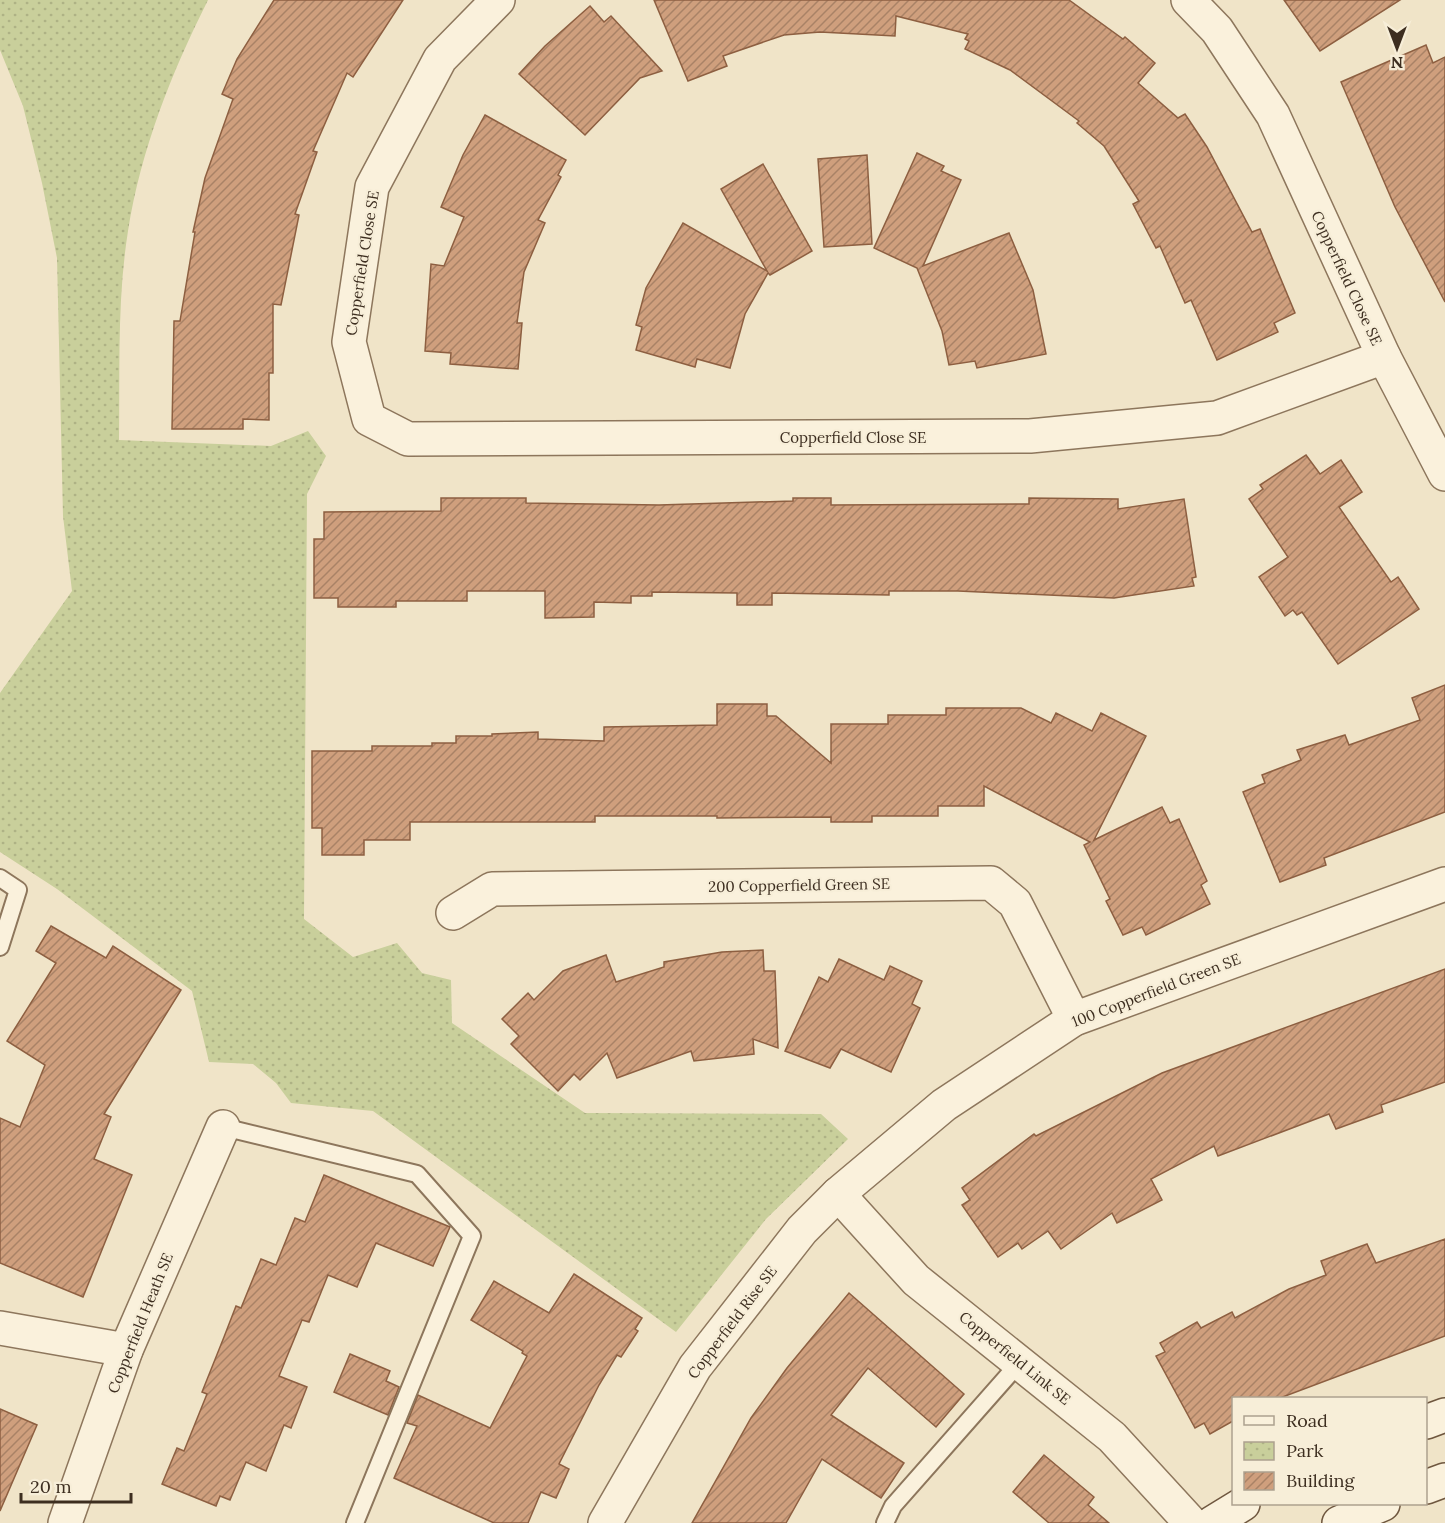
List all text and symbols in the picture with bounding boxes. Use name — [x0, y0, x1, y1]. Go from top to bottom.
north arrow — [1367, 18, 1427, 78]
text: N — [1391, 53, 1403, 73]
street label: Copperfield Close SE — [341, 189, 383, 337]
street label: Copperfield Close SE — [1307, 208, 1387, 348]
street label: Copperfield Close SE — [780, 428, 926, 447]
street label: 200 Copperfield Green SE — [708, 874, 890, 896]
street label: 100 Copperfield Green SE — [1069, 949, 1243, 1031]
street label: Copperfield Heath SE — [103, 1250, 177, 1396]
street label: Copperfield Rise SE — [683, 1262, 781, 1382]
street label: Copperfield Link SE — [955, 1307, 1075, 1409]
legend — [1232, 1397, 1427, 1505]
text: Road — [1286, 1409, 1328, 1432]
text: Park — [1286, 1439, 1324, 1462]
scale bar — [21, 1466, 130, 1504]
text: Building — [1286, 1469, 1356, 1492]
text: 20 m — [30, 1475, 72, 1498]

